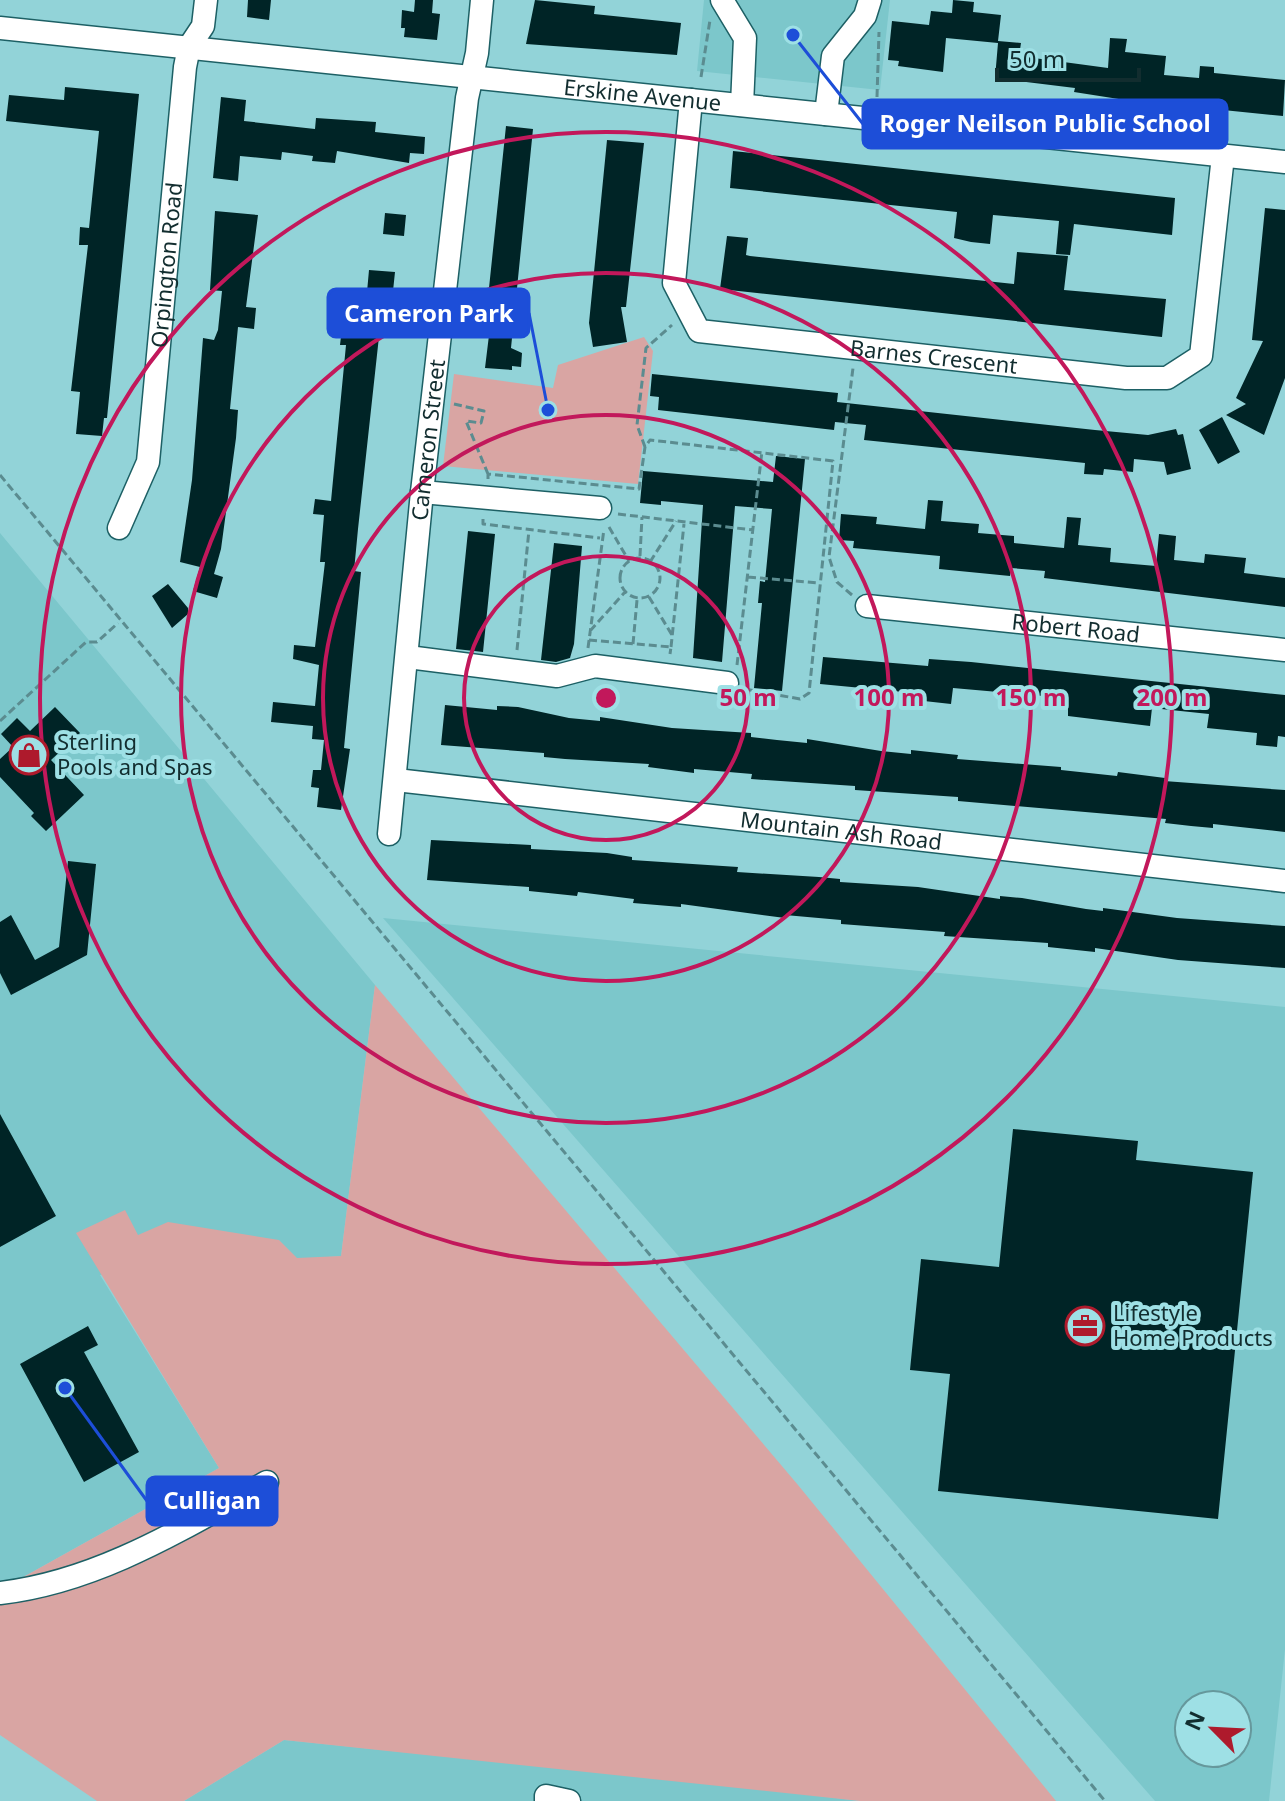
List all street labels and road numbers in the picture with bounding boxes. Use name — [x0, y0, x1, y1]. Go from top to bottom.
street label: Erskine Avenue — [562, 71, 723, 117]
street label: Orpington Road — [143, 181, 188, 349]
street label: Barnes Crescent — [849, 332, 1019, 380]
street label: Cameron Street — [403, 358, 451, 522]
street label: Robert Road — [1010, 605, 1141, 649]
street label: Mountain Ash Road — [739, 803, 944, 856]

